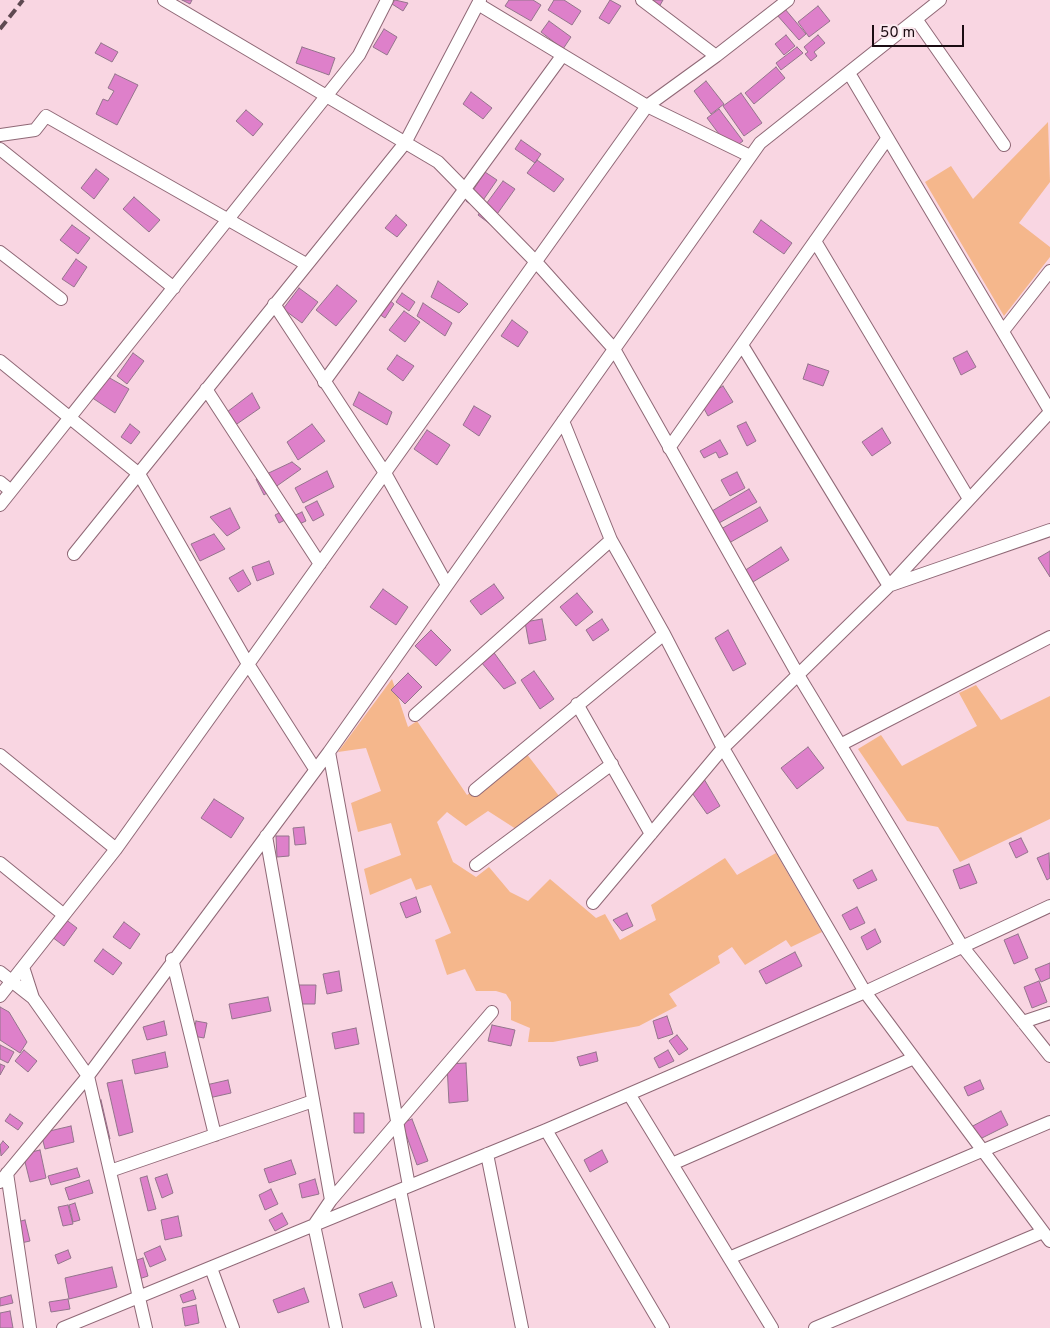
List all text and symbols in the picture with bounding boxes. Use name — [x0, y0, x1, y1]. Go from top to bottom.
scale bar — [875, 15, 968, 47]
text: 50 m — [880, 24, 915, 43]

